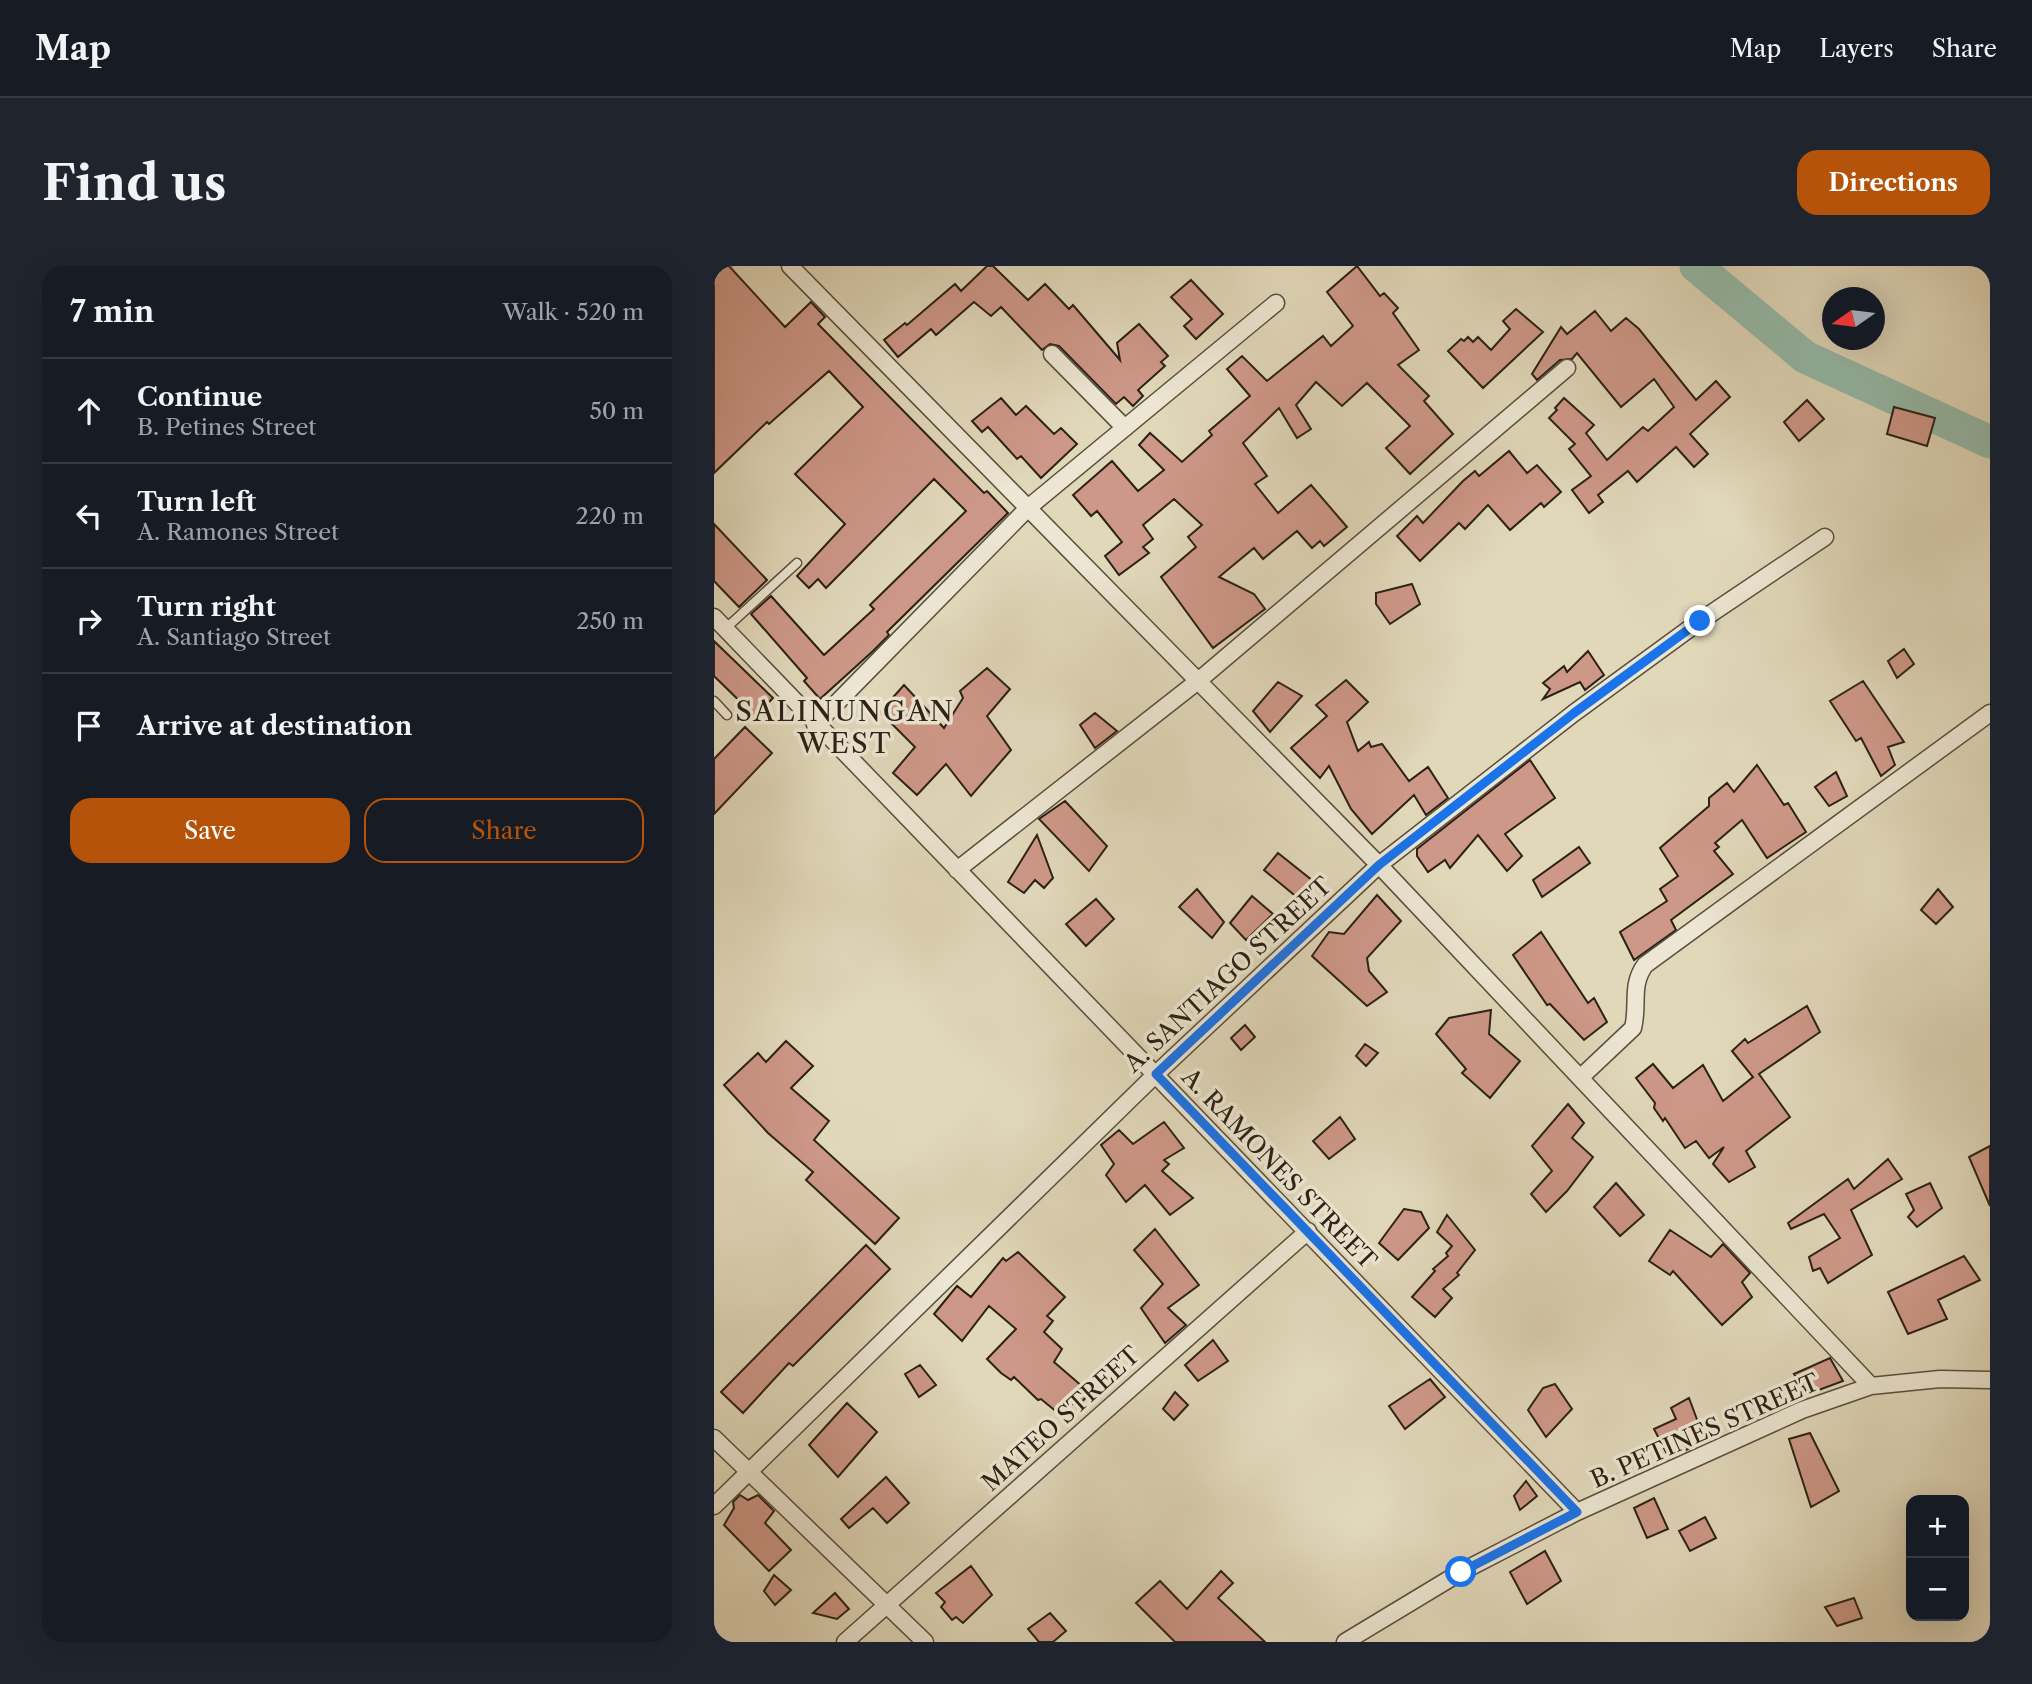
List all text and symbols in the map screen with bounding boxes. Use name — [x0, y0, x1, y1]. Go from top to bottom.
text: Map — [35, 28, 111, 69]
text: Map — [1730, 34, 1781, 63]
text: Layers — [1819, 34, 1894, 63]
text: Share — [1932, 34, 1997, 63]
button: Directions — [1797, 150, 1990, 215]
text: Find us — [42, 152, 226, 213]
north arrow — [1822, 287, 1885, 350]
text: 7 min — [70, 293, 154, 330]
text: Walk · 520 m — [503, 298, 644, 326]
text: Continue — [137, 381, 262, 413]
icon: ahead — [70, 392, 108, 430]
text: 50 m — [589, 397, 644, 425]
text: B. Petines Street — [137, 413, 316, 441]
text: Turn left — [137, 486, 256, 518]
icon: left — [70, 497, 108, 535]
text: 220 m — [575, 502, 644, 530]
text: A. Ramones Street — [137, 518, 339, 546]
text: Turn right — [137, 591, 276, 623]
icon: right — [70, 602, 108, 640]
route end — [1684, 605, 1715, 636]
text: 250 m — [576, 607, 644, 635]
text: A. Santiago Street — [137, 623, 331, 651]
district label: SALINUNGAN WEST — [735, 694, 955, 760]
icon: arrive — [70, 707, 108, 745]
text: Arrive at destination — [137, 710, 412, 742]
button: Save — [70, 798, 350, 863]
button: Share — [364, 798, 644, 863]
street label: A. SANTIAGO STREET — [1117, 871, 1337, 1079]
street label: A. RAMONES STREET — [1175, 1062, 1383, 1275]
street label: MATEO STREET — [976, 1340, 1145, 1497]
street label: B. PETINES STREET — [1586, 1367, 1823, 1494]
map controls — [1906, 1495, 1969, 1621]
button: + — [1906, 1495, 1969, 1558]
route start — [1445, 1556, 1476, 1587]
button: − — [1906, 1558, 1969, 1621]

